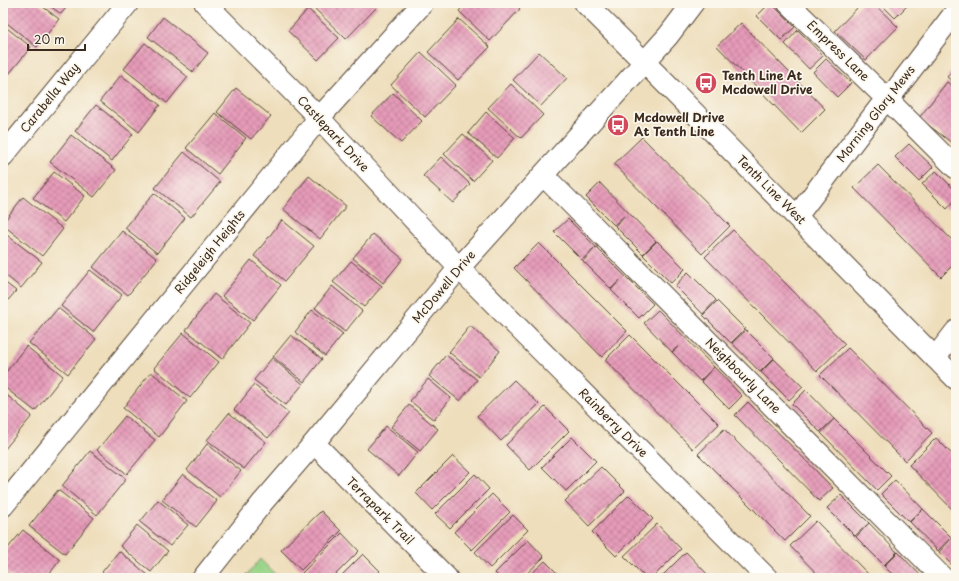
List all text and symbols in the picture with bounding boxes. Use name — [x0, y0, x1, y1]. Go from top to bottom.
street label: Empress Lane — [803, 16, 874, 85]
scale bar — [28, 26, 85, 52]
text: 20 m — [34, 30, 65, 48]
street label: Carabella Way — [15, 58, 83, 136]
street label: Morning Glory Mews — [832, 61, 919, 166]
place label: Tenth Line At Mcdowell Drive — [722, 66, 813, 98]
bus stop icon: Tenth Line At Mcdowell Drive — [693, 70, 719, 96]
street label: Castlepark Drive — [294, 91, 374, 175]
place label: Mcdowell Drive At Tenth Line — [634, 108, 725, 140]
bus stop icon: Mcdowell Drive At Tenth Line — [605, 112, 631, 138]
street label: Tenth Line West — [733, 150, 811, 228]
street label: Ridgeleigh Heights — [170, 205, 249, 297]
street label: McDowell Drive — [407, 246, 479, 327]
street label: Neighbourly Lane — [702, 333, 786, 417]
street label: Rainberry Drive — [575, 384, 653, 461]
street label: Terrapark Trail — [343, 472, 419, 548]

